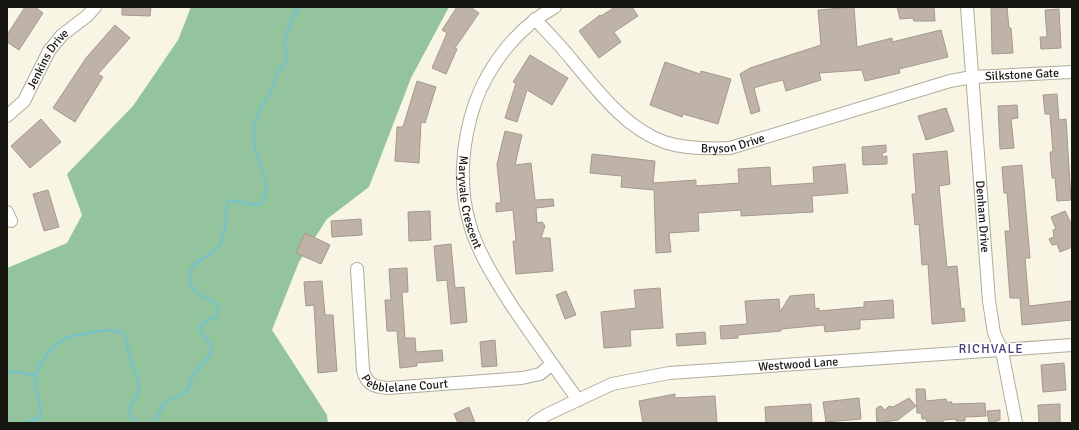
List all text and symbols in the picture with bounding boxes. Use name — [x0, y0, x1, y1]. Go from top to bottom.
street label: Jenkins Drive — [24, 25, 71, 92]
street label: Silkstone Gate — [985, 65, 1059, 84]
street label: Bryson Drive — [701, 130, 767, 156]
street label: Maryvale Crescent — [455, 155, 486, 251]
street label: Denham Drive — [973, 180, 993, 253]
district label: RICHVALE — [958, 341, 1024, 357]
street label: Westwood Lane — [758, 354, 839, 374]
street label: Pebblelane Court — [358, 372, 449, 396]

